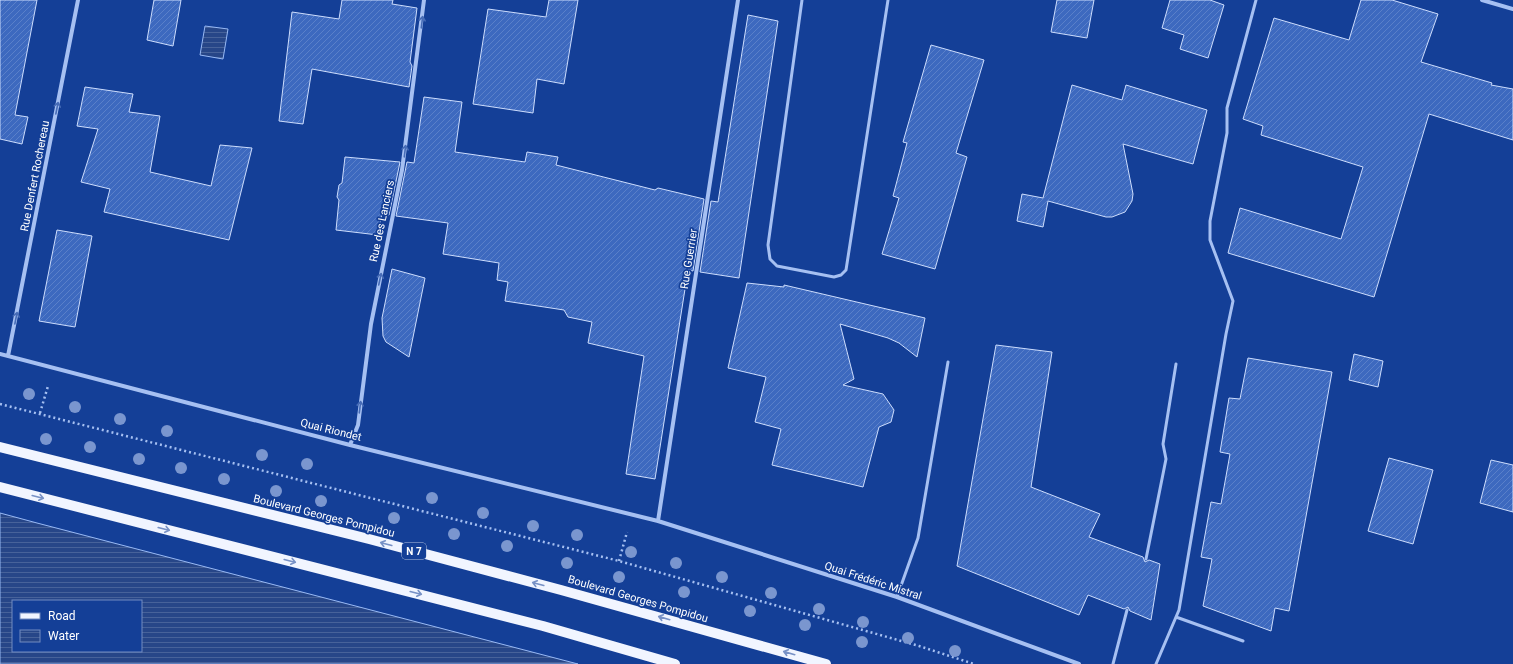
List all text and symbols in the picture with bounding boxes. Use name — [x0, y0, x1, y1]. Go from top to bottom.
one-way arrow — [418, 16, 425, 29]
one-way arrow — [54, 102, 62, 115]
street label: Rue Denfert Rochereau — [18, 119, 52, 233]
one-way arrow — [401, 145, 408, 158]
street label: Rue des Lanciers — [367, 178, 397, 263]
street label: Rue Guerrier — [678, 228, 700, 290]
one-way arrow — [376, 273, 384, 286]
one-way arrow — [13, 312, 21, 325]
one-way arrow — [356, 401, 364, 414]
street label: Quai Riondet — [299, 416, 363, 444]
street label: Boulevard Georges Pompidou — [252, 492, 396, 540]
one-way arrow — [31, 494, 44, 501]
one-way arrow — [157, 526, 170, 533]
one-way arrow — [379, 539, 392, 547]
road number: N 7 — [402, 543, 426, 559]
one-way arrow — [283, 558, 296, 566]
street label: Quai Frédéric Mistral — [823, 559, 923, 603]
street label: Boulevard Georges Pompidou — [566, 573, 710, 625]
one-way arrow — [532, 580, 545, 587]
one-way arrow — [409, 590, 422, 598]
legend — [12, 600, 142, 652]
text: Road — [48, 609, 76, 623]
one-way arrow — [657, 614, 670, 622]
text: Water — [48, 629, 79, 643]
one-way arrow — [783, 649, 796, 657]

